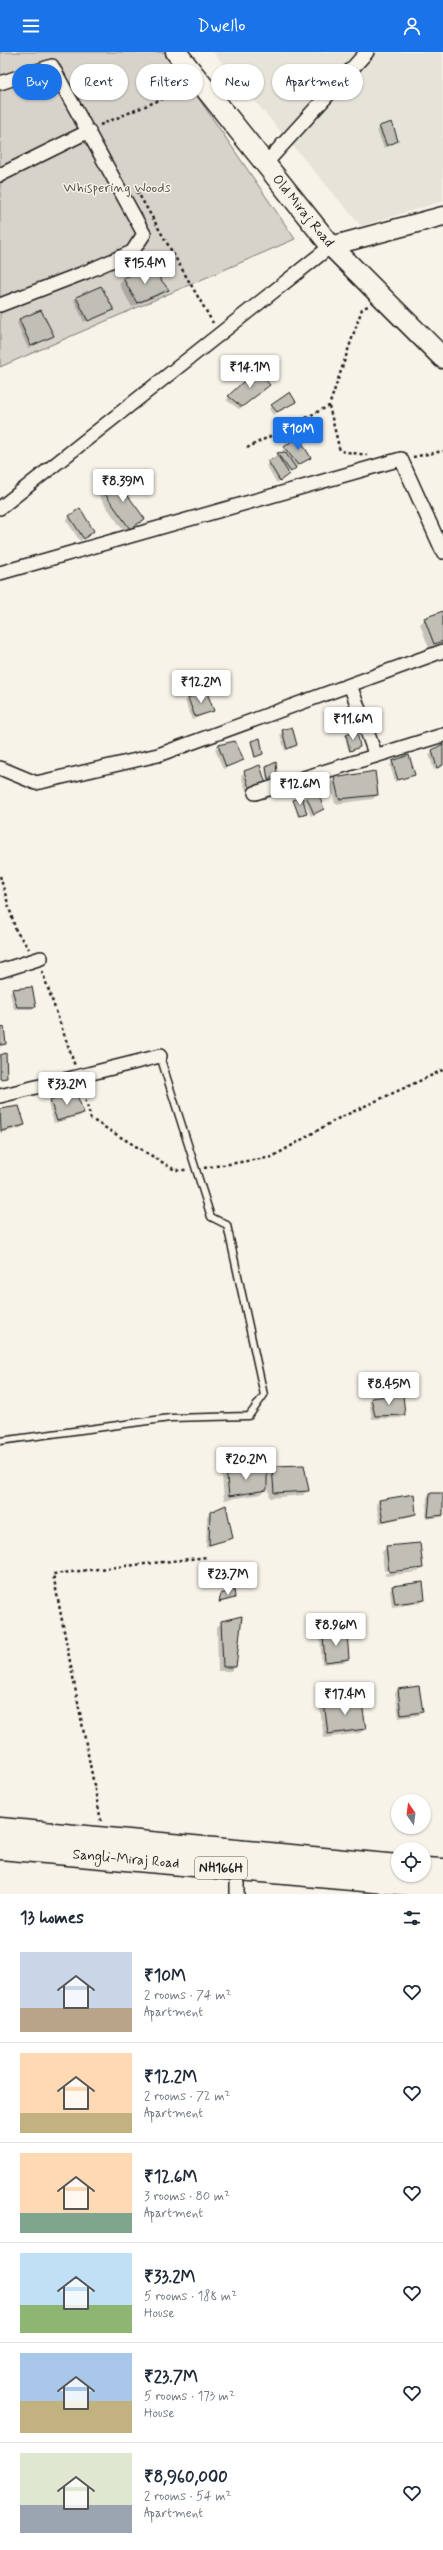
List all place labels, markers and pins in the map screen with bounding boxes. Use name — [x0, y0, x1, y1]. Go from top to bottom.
pin: ₹15.4M — [112, 251, 178, 285]
pin: ₹14.1M — [217, 355, 283, 389]
pin: ₹10M — [274, 417, 322, 451]
pin: ₹8.39M — [90, 469, 156, 503]
pin: ₹12.2M — [168, 670, 234, 704]
pin: ₹11.6M — [320, 707, 386, 741]
pin: ₹12.6M — [267, 772, 333, 806]
pin: ₹33.2M — [34, 1072, 100, 1106]
pin: ₹8.45M — [356, 1372, 422, 1406]
pin: ₹20.2M — [213, 1447, 279, 1481]
pin: ₹23.7M — [195, 1562, 261, 1596]
pin: ₹8.96M — [303, 1613, 369, 1647]
pin: ₹17.4M — [312, 1682, 378, 1716]

